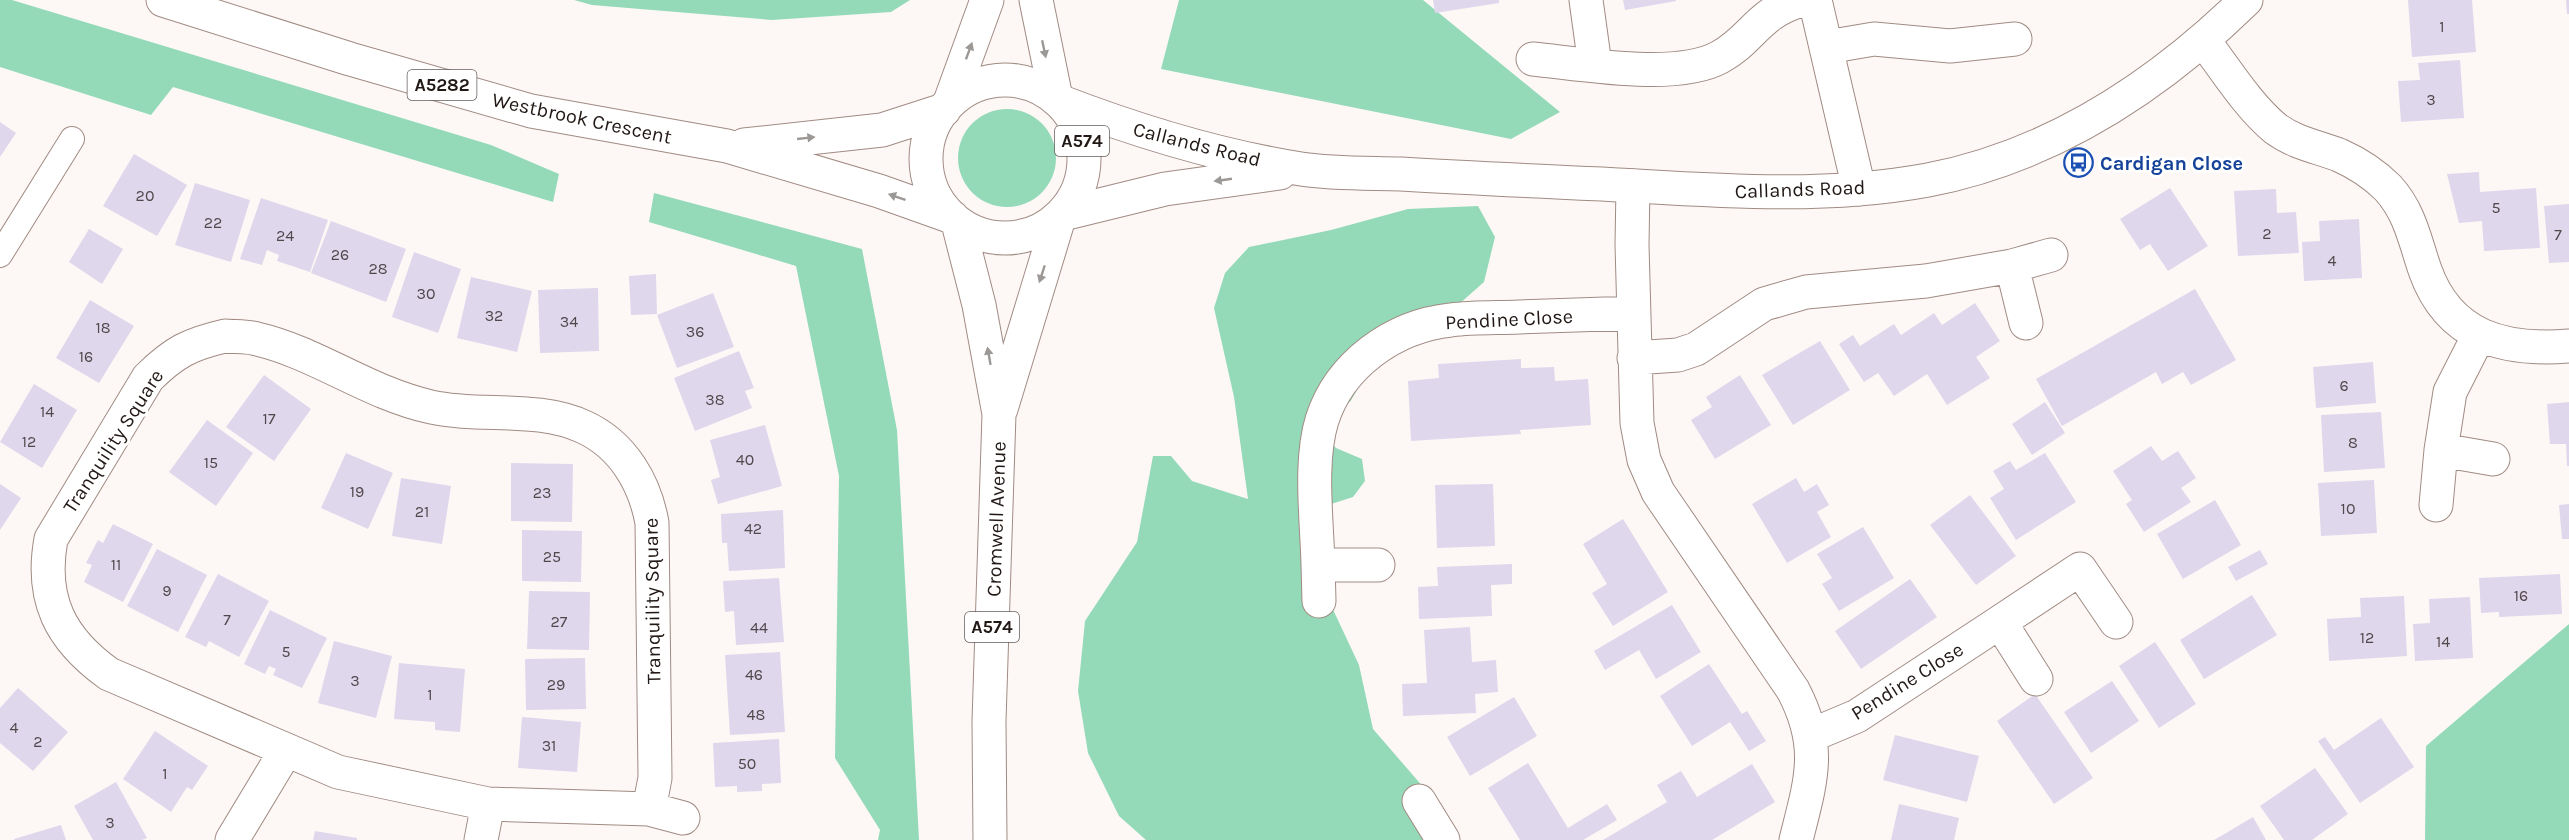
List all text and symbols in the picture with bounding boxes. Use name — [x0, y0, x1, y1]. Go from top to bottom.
house number: 1 — [2439, 17, 2445, 36]
one-way arrow — [1040, 40, 1050, 59]
one-way arrow — [965, 42, 974, 60]
road number: A5282 — [408, 70, 476, 100]
street label: Westbrook Crescent — [490, 88, 674, 149]
house number: 3 — [2426, 90, 2436, 109]
street label: Callands Road — [1131, 118, 1263, 171]
road number: A574 — [1055, 126, 1109, 156]
one-way arrow — [797, 133, 816, 143]
bus stop icon: Cardigan Close — [2063, 147, 2095, 179]
place label: Cardigan Close — [2100, 152, 2243, 175]
one-way arrow — [1214, 176, 1233, 185]
street label: Callands Road — [1734, 176, 1866, 203]
house number: 20 — [136, 186, 154, 205]
one-way arrow — [888, 192, 906, 201]
house number: 5 — [2491, 198, 2501, 217]
house number: 22 — [204, 213, 222, 232]
house number: 2 — [2262, 224, 2272, 243]
house number: 7 — [2554, 225, 2562, 244]
house number: 24 — [276, 226, 294, 245]
house number: 26 — [331, 245, 349, 264]
house number: 4 — [2328, 251, 2337, 270]
house number: 28 — [368, 259, 388, 278]
one-way arrow — [1036, 265, 1046, 283]
house number: 30 — [417, 284, 435, 303]
street label: Pendine Close — [1445, 305, 1573, 334]
house number: 32 — [485, 306, 503, 325]
house number: 34 — [560, 312, 578, 331]
house number: 18 — [95, 318, 111, 337]
house number: 36 — [686, 322, 704, 341]
house number: 16 — [79, 347, 93, 366]
one-way arrow — [984, 347, 993, 366]
street label: Tranquility Square — [59, 365, 168, 517]
house number: 6 — [2339, 376, 2349, 395]
house number: 38 — [705, 390, 725, 409]
house number: 14 — [40, 402, 54, 421]
house number: 17 — [263, 409, 276, 428]
house number: 12 — [22, 432, 36, 451]
house number: 8 — [2348, 433, 2358, 452]
street label: Cromwell Avenue — [982, 441, 1011, 597]
house number: 40 — [736, 450, 754, 469]
house number: 15 — [204, 453, 218, 472]
house number: 19 — [350, 482, 364, 501]
house number: 23 — [533, 483, 551, 502]
house number: 10 — [2341, 499, 2355, 518]
house number: 21 — [415, 502, 429, 521]
street label: Tranquility Square — [640, 518, 665, 684]
house number: 42 — [744, 519, 762, 538]
house number: 25 — [543, 547, 561, 566]
house number: 11 — [111, 555, 121, 574]
house number: 9 — [162, 581, 172, 600]
house number: 16 — [2514, 586, 2528, 605]
house number: 7 — [223, 610, 231, 629]
house number: 27 — [551, 612, 568, 631]
road number: A574 — [965, 612, 1019, 642]
house number: 44 — [750, 618, 768, 637]
house number: 12 — [2360, 628, 2374, 647]
house number: 14 — [2436, 632, 2450, 651]
street label: Pendine Close — [1847, 638, 1968, 725]
house number: 5 — [281, 642, 291, 661]
house number: 46 — [745, 665, 763, 684]
house number: 3 — [350, 671, 360, 690]
house number: 29 — [547, 675, 565, 694]
house number: 1 — [427, 685, 433, 704]
house number: 48 — [747, 705, 765, 724]
house number: 4 — [10, 718, 19, 737]
house number: 2 — [33, 732, 43, 751]
house number: 31 — [542, 736, 556, 755]
house number: 50 — [738, 754, 756, 773]
house number: 1 — [162, 764, 168, 783]
house number: 3 — [105, 813, 115, 832]

